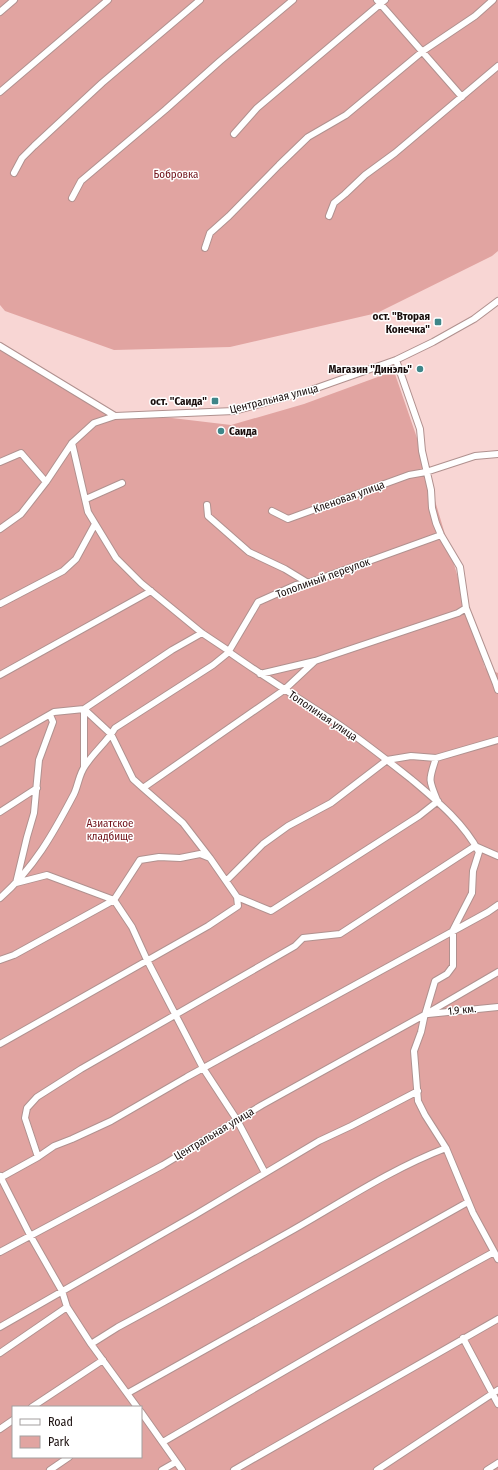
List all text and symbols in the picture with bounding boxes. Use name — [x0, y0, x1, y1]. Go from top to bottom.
park label: Бобровка — [154, 168, 198, 181]
place label: ост. "Вторая Конечка" — [373, 310, 430, 336]
marker: ост. "Вторая Конечка" — [433, 317, 443, 327]
place label: Магазин "Динэль" — [328, 363, 412, 376]
marker: Магазин "Динэль" — [415, 364, 425, 374]
street label: Центральная улица — [228, 382, 320, 416]
place label: ост. "Саида" — [150, 395, 207, 408]
marker: ост. "Саида" — [210, 396, 220, 406]
place label: Саида — [229, 425, 258, 438]
marker: Саида — [216, 426, 226, 436]
street label: Кленовая улица — [312, 478, 386, 516]
street label: Тополиный переулок — [274, 555, 372, 601]
street label: Тополиная улица — [286, 688, 360, 744]
park label: Азиатское кладбище — [87, 817, 133, 843]
street label: 1.9 км. — [447, 1002, 477, 1018]
street label: Центральная улица — [172, 1105, 256, 1163]
legend — [12, 1406, 142, 1458]
text: Road — [48, 1415, 73, 1429]
text: Park — [48, 1435, 70, 1449]

